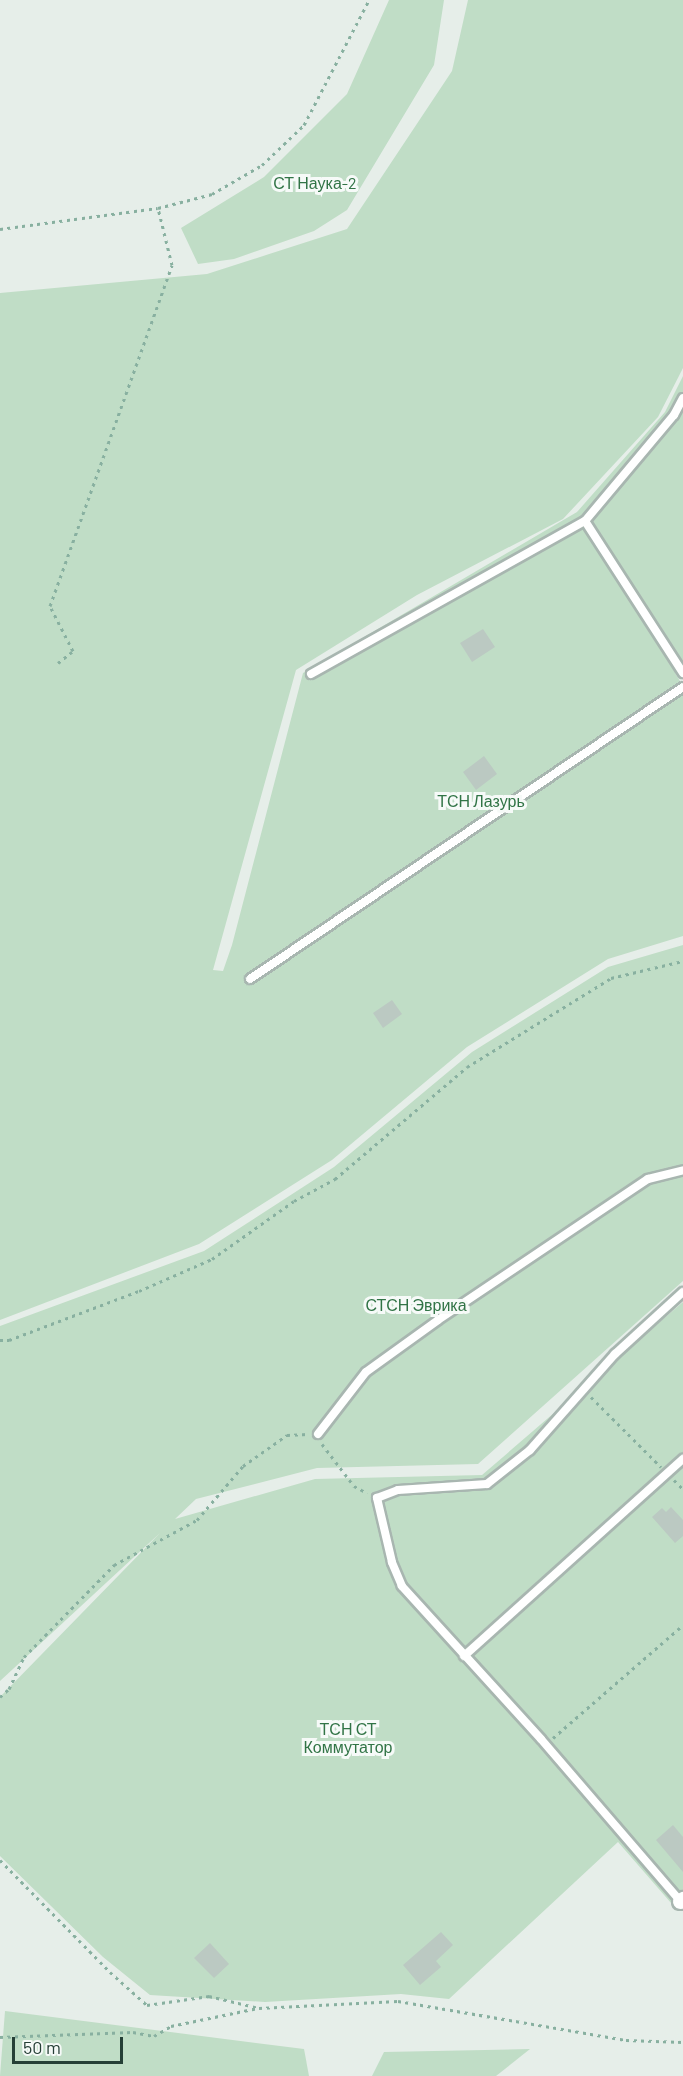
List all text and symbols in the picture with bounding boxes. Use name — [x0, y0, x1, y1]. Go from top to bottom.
park label: СТ Наука-2 — [273, 173, 357, 193]
park label: ТСН Лазурь — [437, 791, 525, 811]
park label: СТСН Эврика — [365, 1295, 467, 1315]
park label: ТСН СТ Коммутатор — [303, 1719, 393, 1757]
scale bar — [15, 2025, 126, 2063]
text: 50 m — [23, 2036, 61, 2058]

